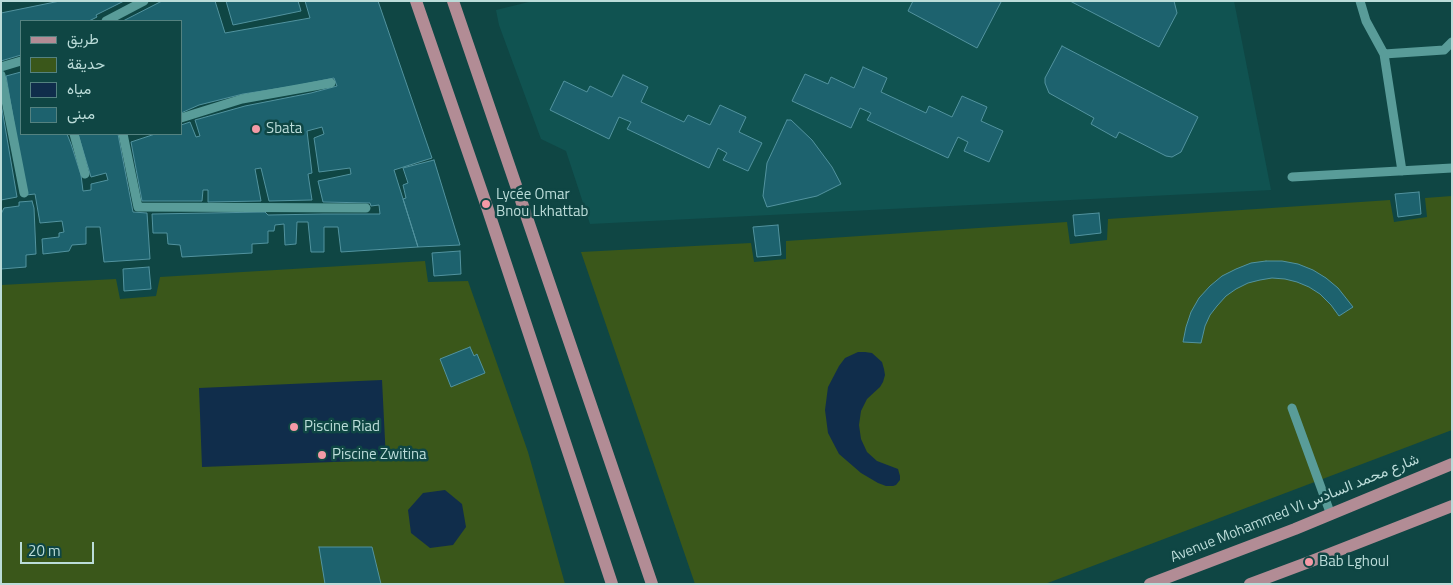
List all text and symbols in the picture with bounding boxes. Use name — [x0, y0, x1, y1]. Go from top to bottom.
legend — [20, 20, 182, 135]
text: طريق — [67, 27, 99, 50]
text: حديقة — [67, 52, 105, 75]
text: مياه — [67, 77, 91, 100]
text: مبنى — [67, 102, 95, 125]
place label: Sbata — [266, 120, 302, 138]
marker: Sbata — [250, 123, 262, 135]
place label: Lycée Omar Bnou Lkhattab — [496, 186, 588, 221]
marker: Lycée Omar Bnou Lkhattab — [480, 198, 492, 210]
place label: Piscine Riad — [304, 418, 380, 436]
marker: Piscine Riad — [288, 421, 300, 433]
place label: Piscine Zwitina — [332, 446, 427, 464]
marker: Piscine Zwitina — [316, 449, 328, 461]
street label: Avenue Mohammed VI شارع محمد السادس — [1168, 451, 1422, 567]
scale bar — [22, 532, 96, 564]
text: 20 m — [28, 539, 61, 562]
place label: Bab Lghoul — [1319, 553, 1389, 571]
marker: Bab Lghoul — [1303, 556, 1315, 568]

